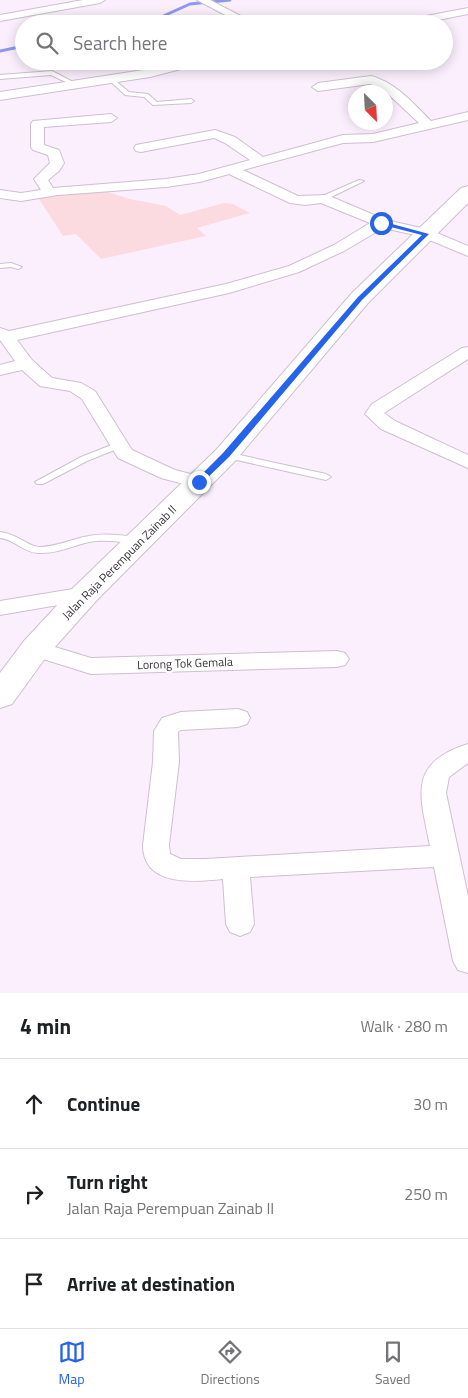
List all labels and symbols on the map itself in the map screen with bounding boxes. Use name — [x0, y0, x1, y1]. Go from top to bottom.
north arrow — [348, 85, 393, 130]
route start — [370, 212, 393, 235]
route end — [188, 471, 211, 494]
street label: Jalan Raja Perempuan Zainab II — [57, 500, 181, 624]
street label: Lorong Tok Gemala — [137, 652, 233, 674]

